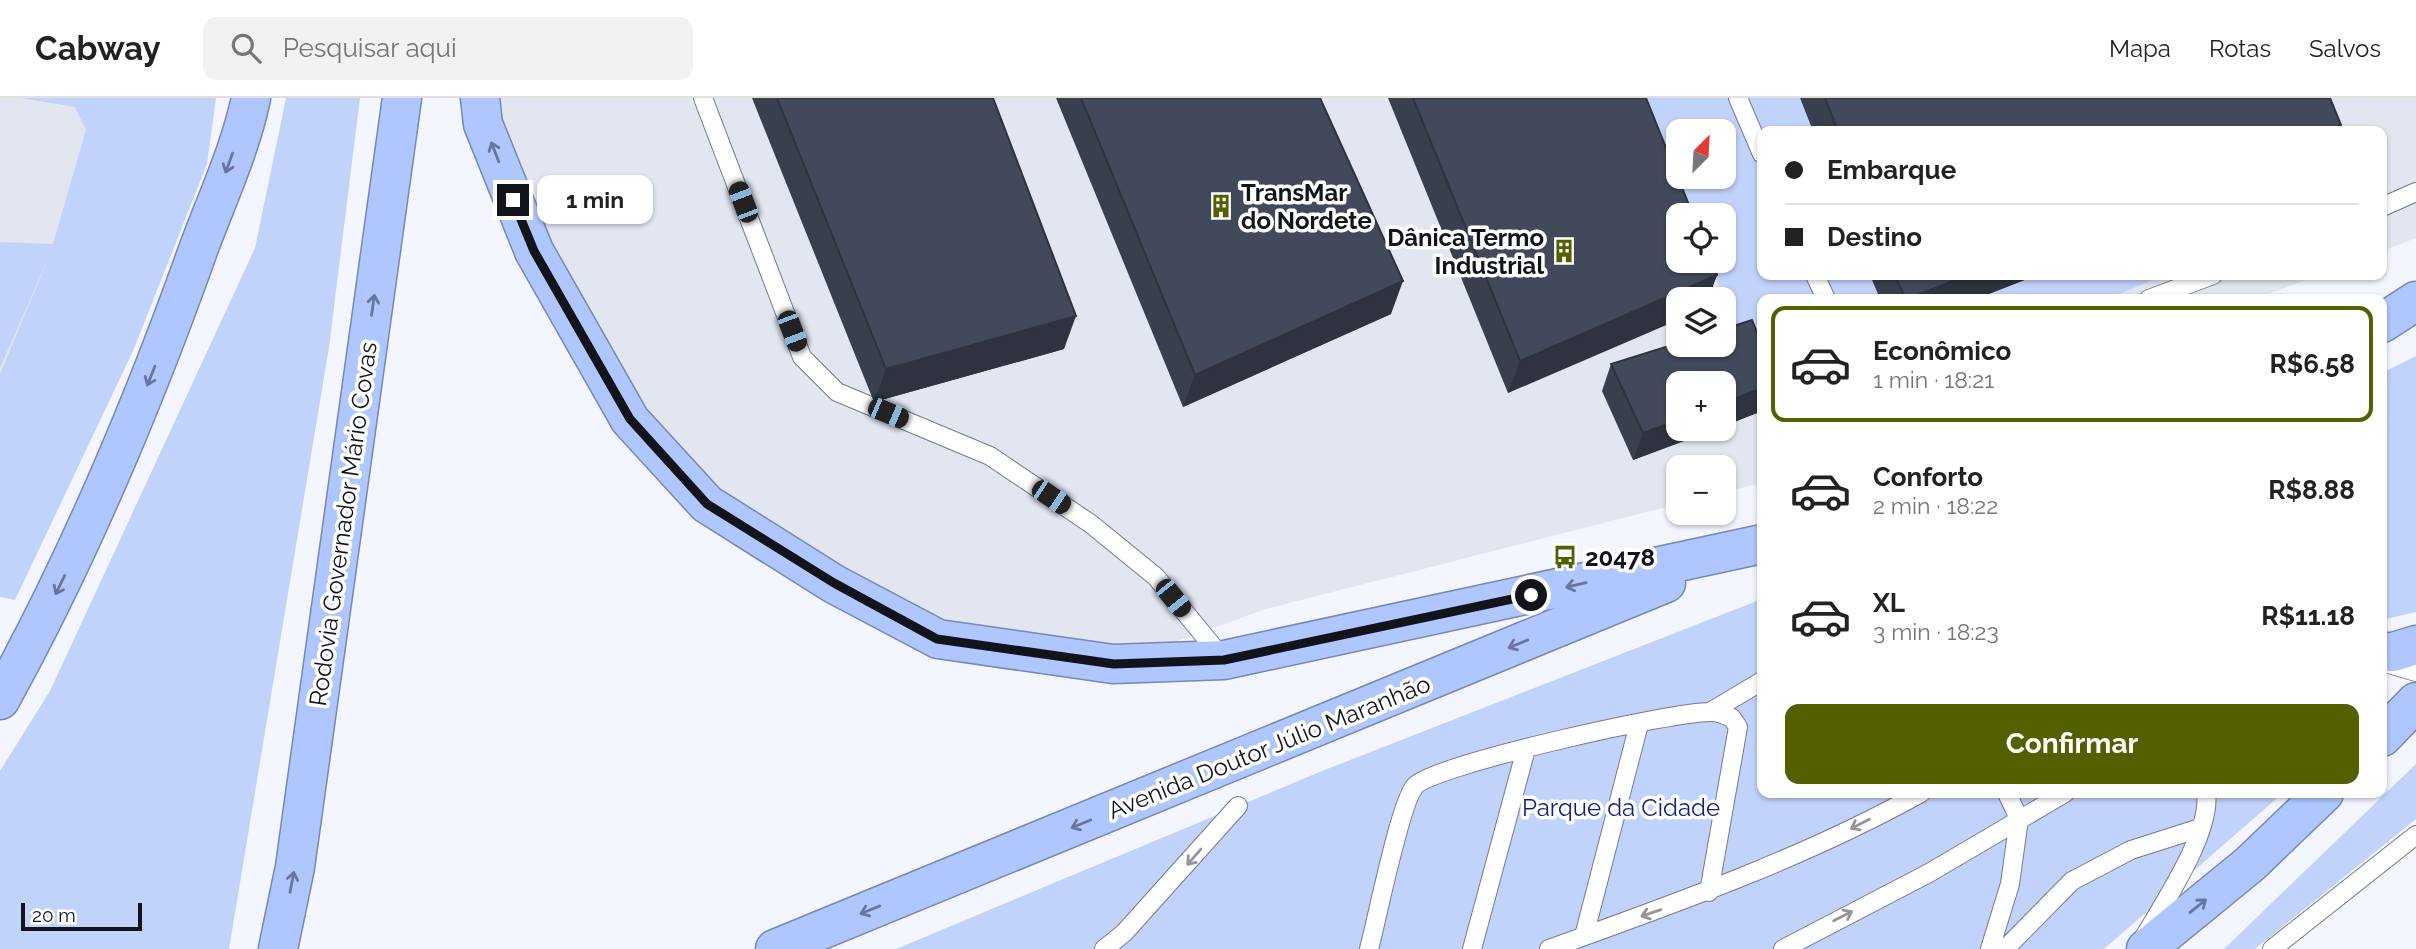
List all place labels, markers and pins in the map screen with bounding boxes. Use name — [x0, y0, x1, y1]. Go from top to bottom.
place label: TransMar do Nordete — [1241, 178, 1372, 235]
building icon: TransMar do Nordete — [1207, 192, 1235, 220]
place label: Dânica Termo Industrial — [1387, 223, 1544, 280]
building icon: Dânica Termo Industrial — [1550, 237, 1578, 265]
bus stop icon: 20478 — [1551, 543, 1579, 571]
place label: 20478 — [1585, 543, 1655, 572]

